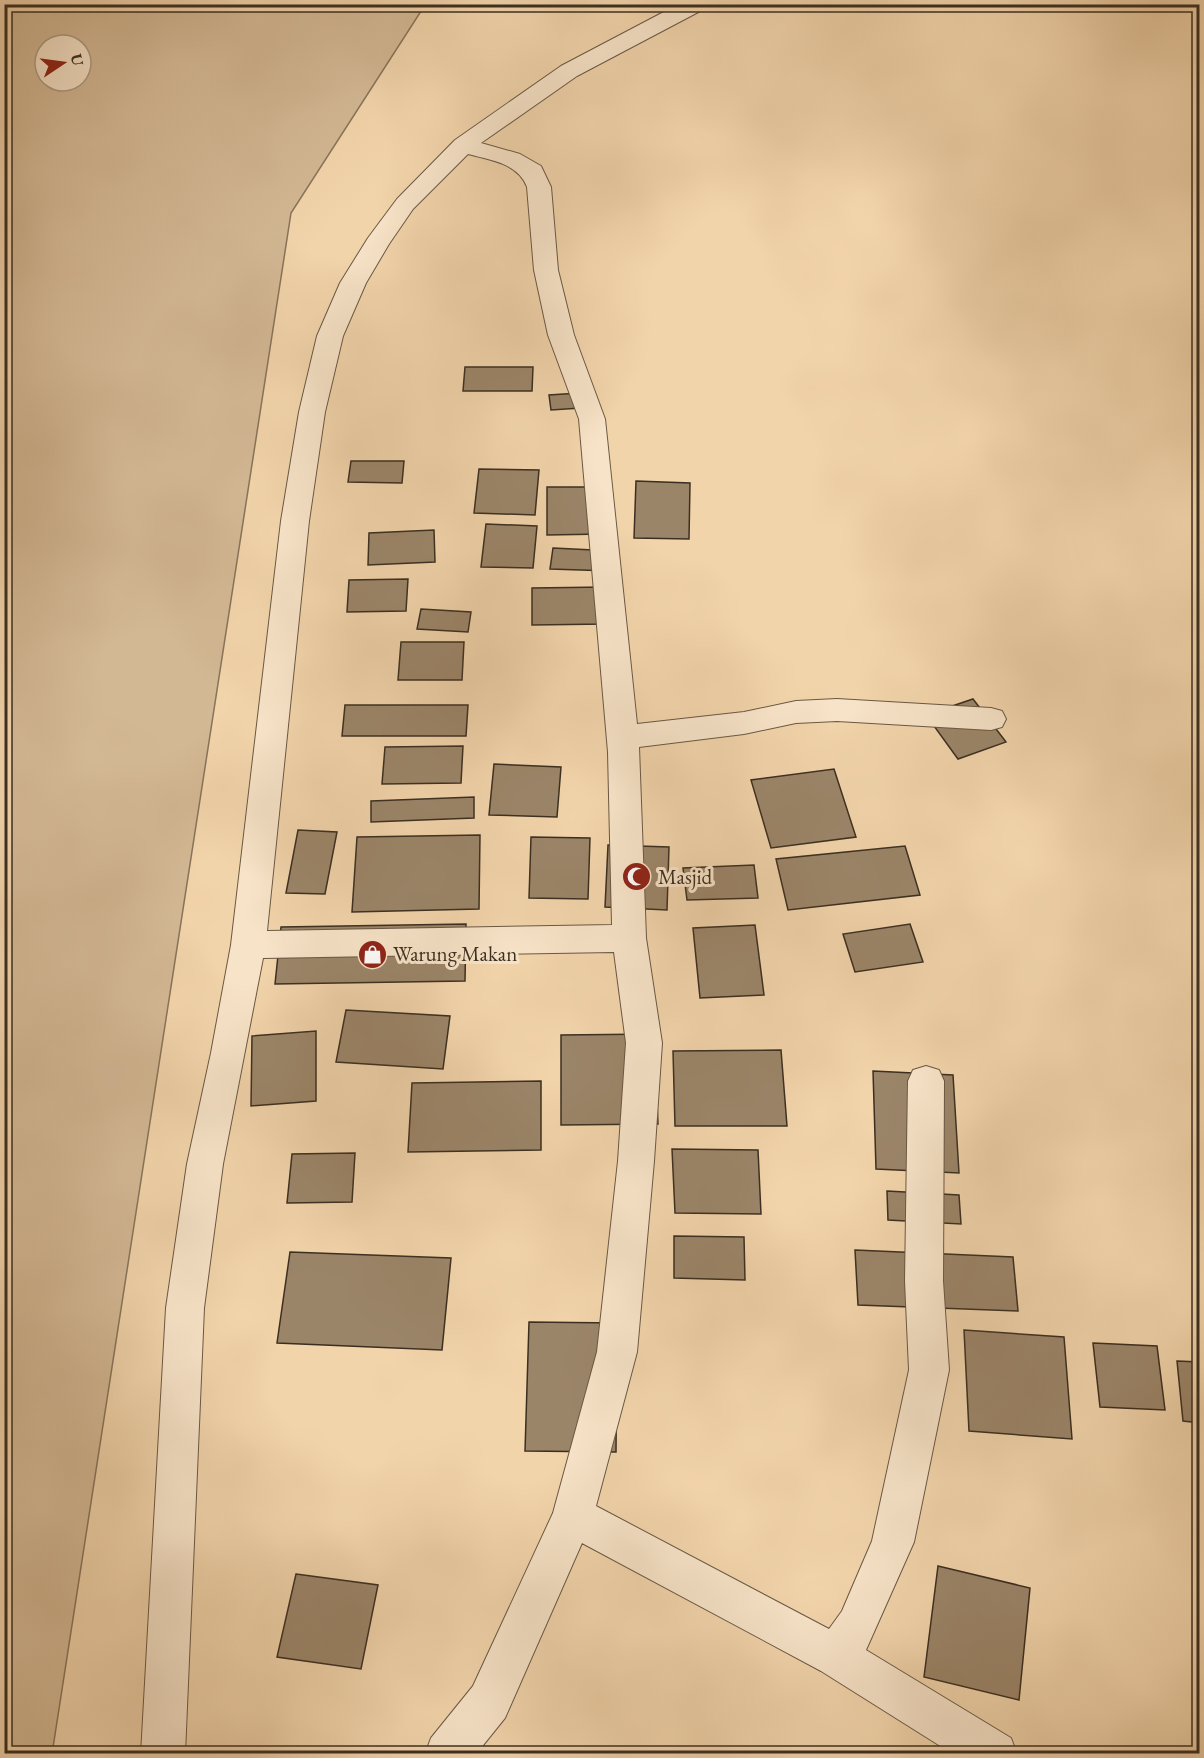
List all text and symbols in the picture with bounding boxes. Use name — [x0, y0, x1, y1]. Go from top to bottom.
north arrow — [33, 33, 93, 93]
text: U — [66, 52, 89, 68]
mosque icon: Masjid — [621, 861, 653, 893]
place label: Masjid — [658, 863, 713, 890]
shop icon: Warung Makan — [356, 938, 388, 970]
place label: Warung Makan — [393, 940, 517, 967]

